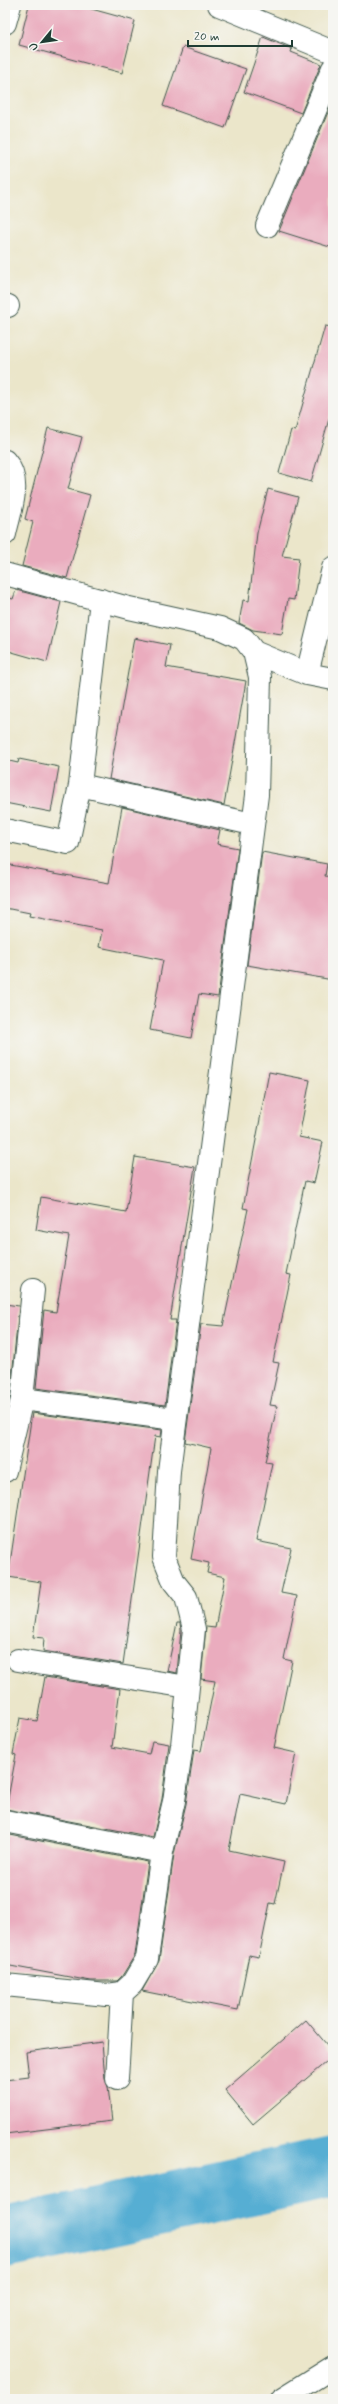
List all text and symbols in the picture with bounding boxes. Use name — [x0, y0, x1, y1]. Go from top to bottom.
north arrow — [22, 22, 62, 62]
scale bar — [188, 22, 292, 48]
text: 20 m — [194, 29, 220, 45]
text: U — [26, 40, 42, 53]

